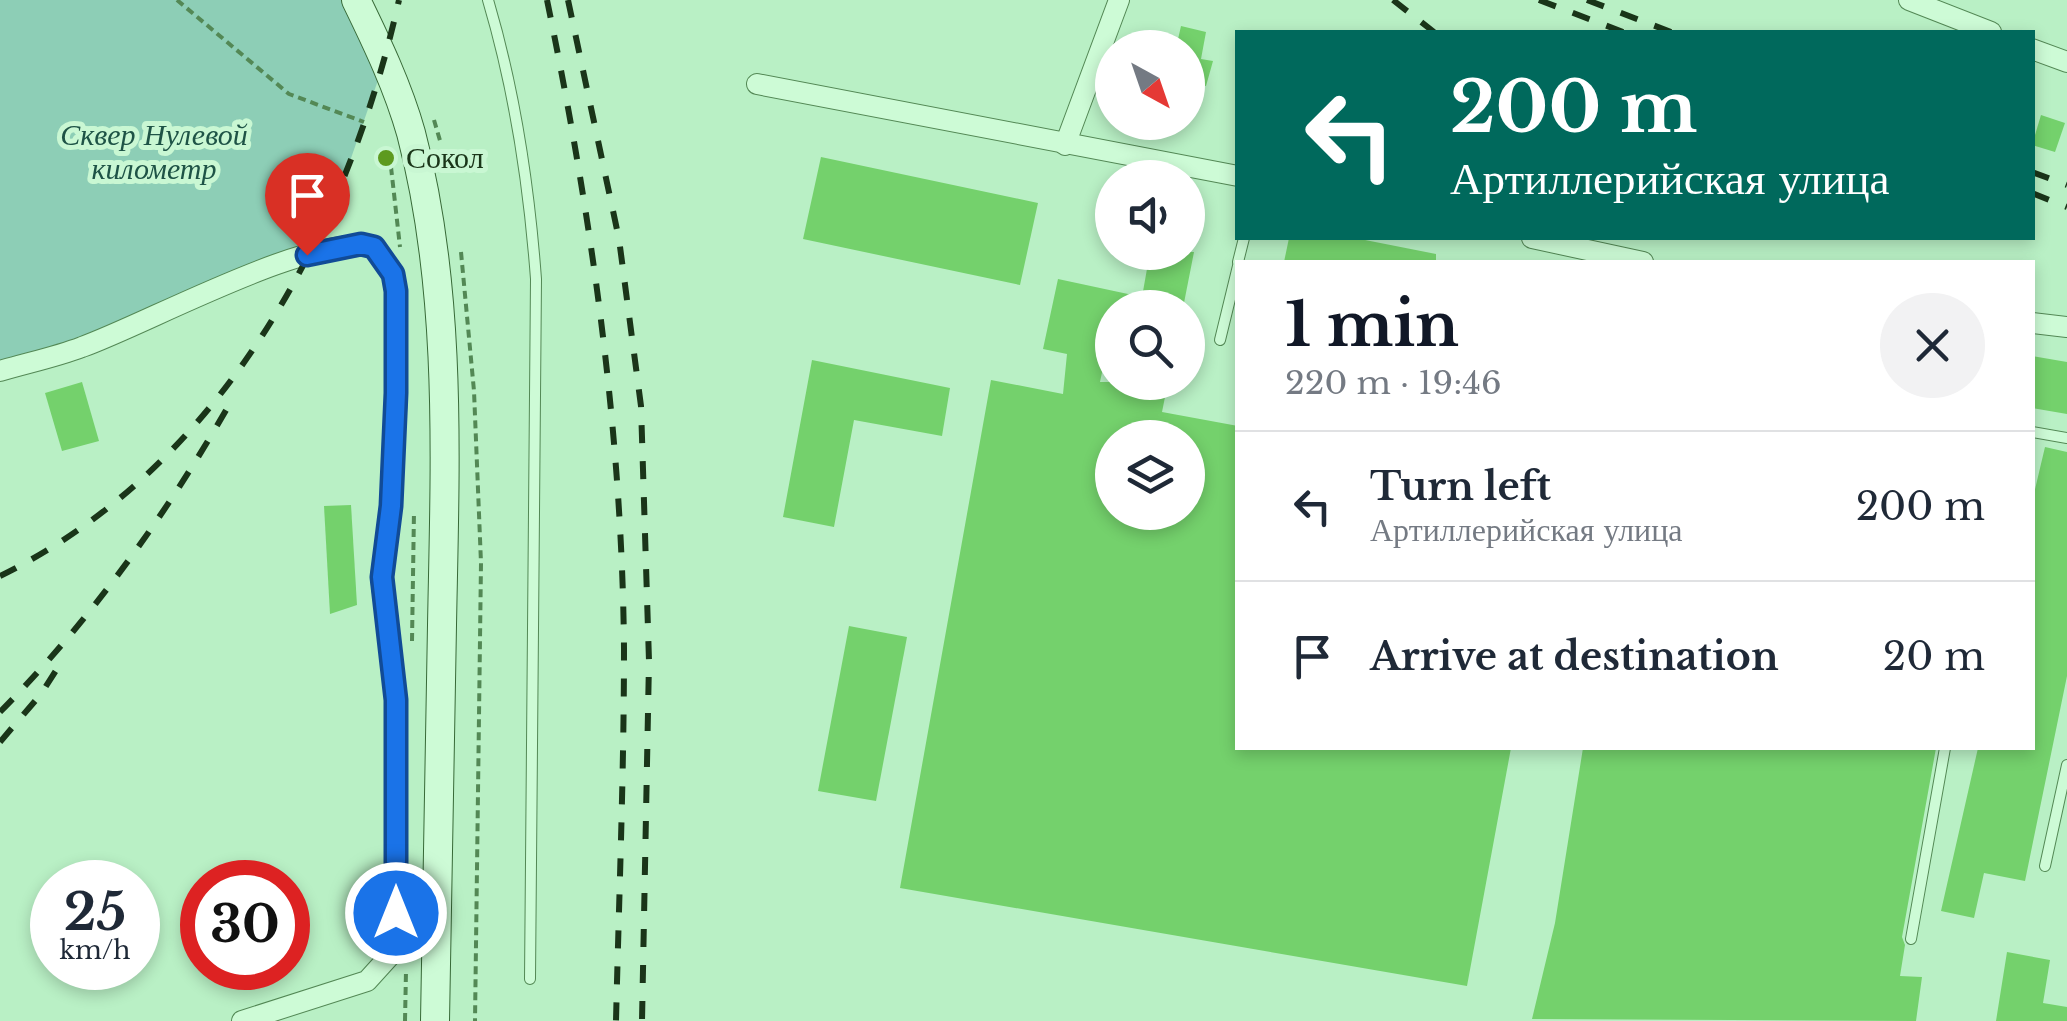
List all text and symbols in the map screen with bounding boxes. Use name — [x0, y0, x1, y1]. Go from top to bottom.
north arrow — [1095, 30, 1205, 140]
map controls — [1095, 30, 1205, 530]
text: 200 m — [1450, 64, 1697, 151]
icon: left — [1285, 70, 1415, 200]
park label: Сквер Нулевой километр — [60, 116, 248, 187]
place label: Сокол — [406, 139, 484, 176]
marker: Сокол — [375, 147, 397, 169]
text: Артиллерийская улица — [1450, 150, 1890, 206]
pin — [265, 153, 350, 256]
button: sound — [1095, 160, 1205, 270]
icon: arrive — [280, 168, 335, 223]
text: 1 min — [1285, 288, 1459, 362]
button: search — [1095, 290, 1205, 400]
button: close — [1880, 293, 1985, 398]
text: 220 m · 19:46 — [1285, 363, 1502, 403]
button: layers — [1095, 420, 1205, 530]
text: Turn left — [1370, 463, 1551, 510]
icon: left — [1285, 479, 1340, 534]
text: 200 m — [1856, 483, 1985, 530]
text: Артиллерийская улица — [1370, 510, 1683, 550]
icon: arrive — [1285, 629, 1340, 684]
text: Arrive at destination — [1370, 633, 1779, 680]
text: 20 m — [1883, 633, 1985, 680]
speed limit sign: 30 — [180, 860, 310, 990]
position arrow — [344, 861, 448, 965]
text: 25 — [64, 881, 126, 944]
text: km/h — [60, 935, 130, 966]

